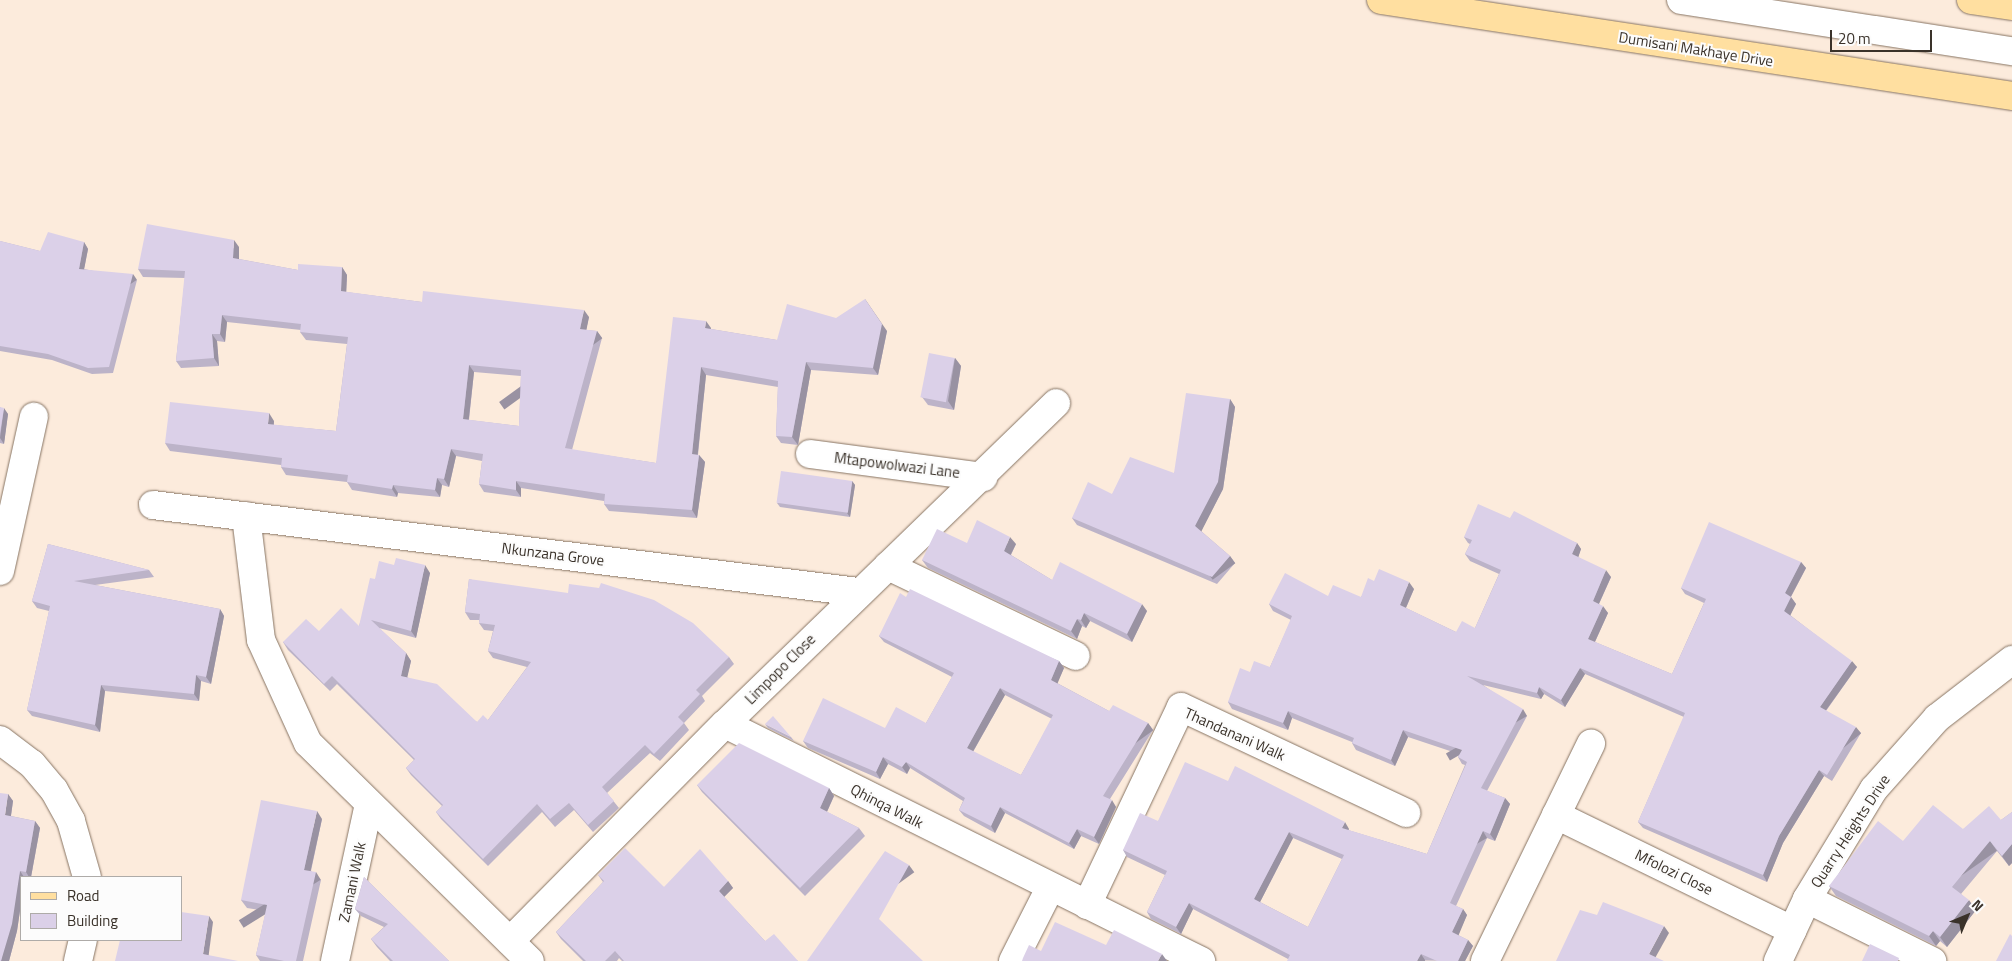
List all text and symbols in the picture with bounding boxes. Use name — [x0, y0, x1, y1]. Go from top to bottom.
scale bar — [1832, 20, 1934, 52]
text: 20 m — [1838, 27, 1871, 50]
street label: Dumisani Makhaye Drive — [1617, 28, 1775, 70]
street label: Mtapowolwazi Lane — [833, 448, 961, 482]
street label: Nkunzana Grove — [501, 539, 605, 569]
street label: Limpopo Close — [741, 630, 819, 708]
street label: Thandanani Walk — [1182, 704, 1288, 764]
street label: Quarry Heights Drive — [1807, 771, 1893, 891]
street label: Qhinqa Walk — [848, 780, 926, 832]
street label: Zamani Walk — [335, 840, 369, 924]
street label: Mfolozi Close — [1632, 845, 1716, 899]
legend — [20, 876, 182, 941]
text: Road — [67, 884, 99, 907]
north arrow — [1942, 891, 1992, 941]
text: N — [1967, 894, 1989, 916]
text: Building — [67, 909, 118, 932]

